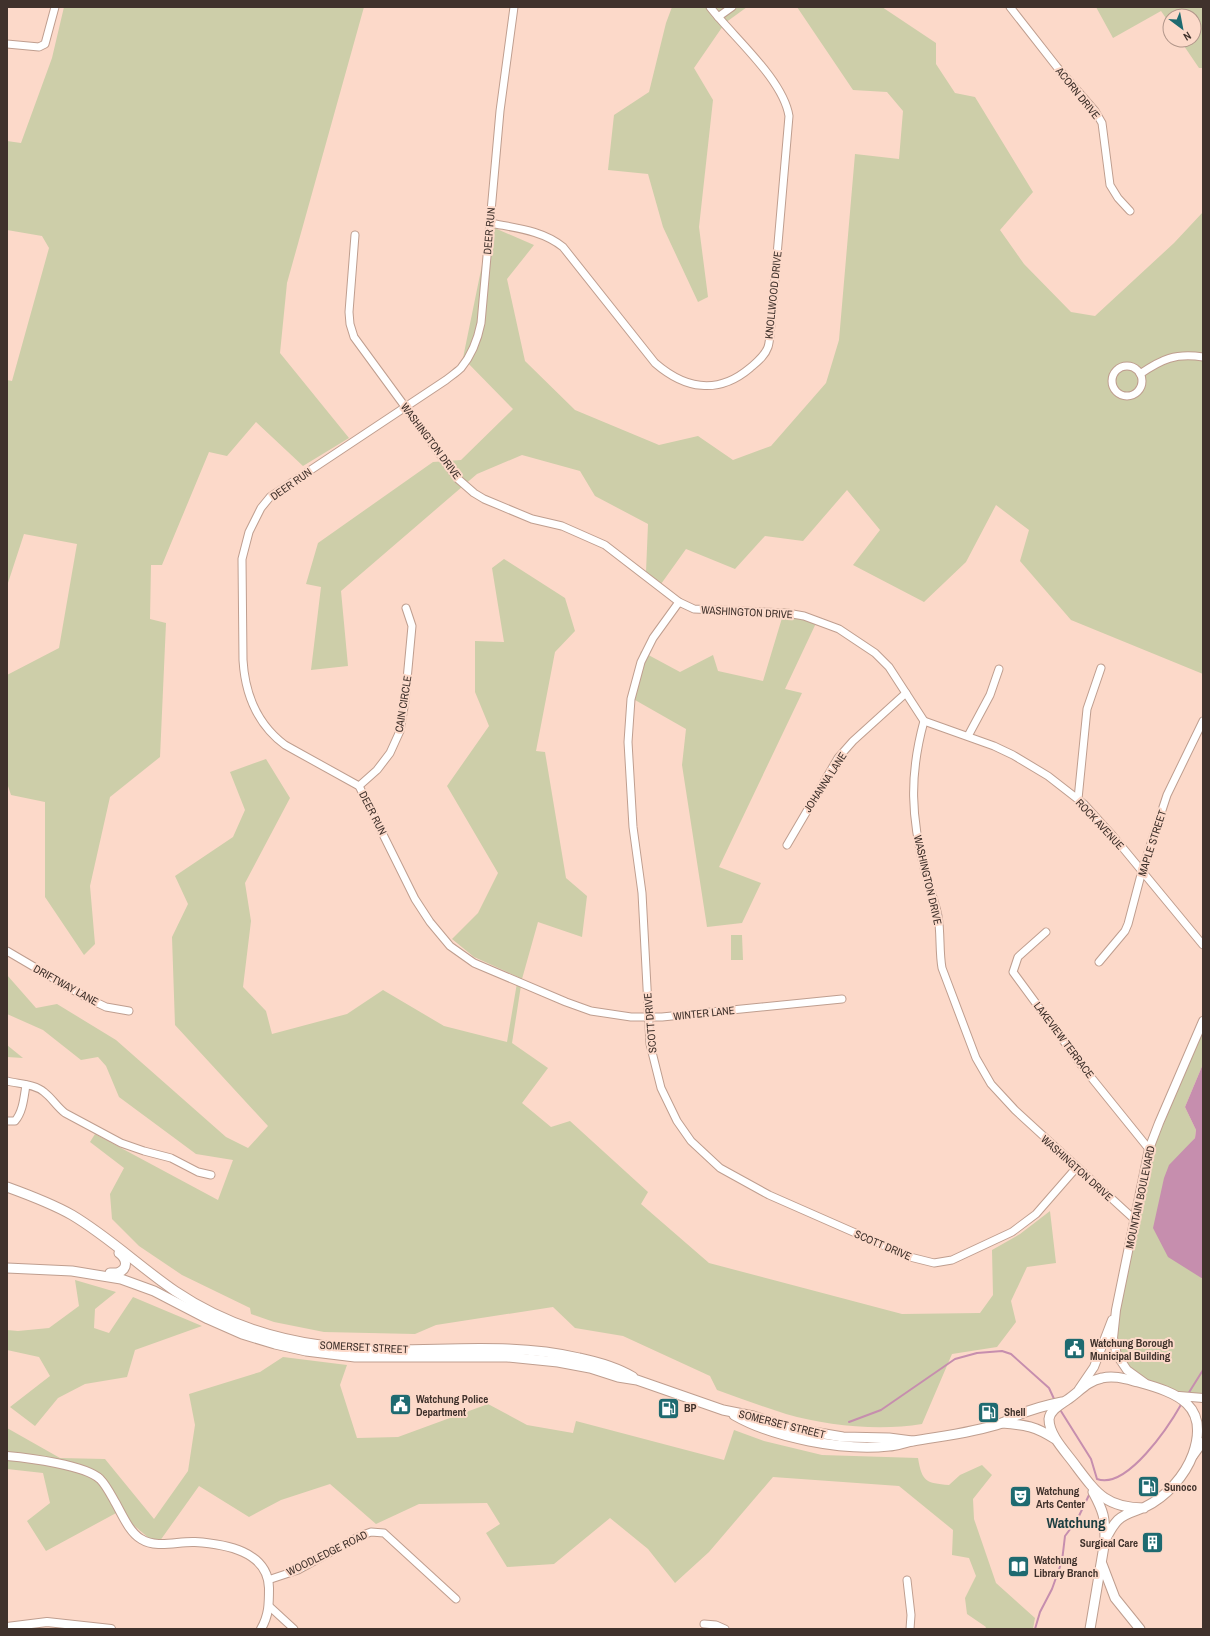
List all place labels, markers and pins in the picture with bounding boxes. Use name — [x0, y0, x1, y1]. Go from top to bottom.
public building icon: Watchung Borough Municipal Building — [1061, 1336, 1087, 1362]
place label: Watchung Borough Municipal Building — [1090, 1336, 1173, 1363]
public building icon: Watchung Police Department — [387, 1392, 413, 1418]
place label: Watchung Police Department — [416, 1392, 488, 1419]
fuel station icon: BP — [655, 1395, 681, 1421]
fuel station icon: Shell — [975, 1399, 1001, 1425]
place label: BP — [684, 1401, 697, 1415]
place label: Shell — [1004, 1405, 1026, 1419]
fuel station icon: Sunoco — [1136, 1474, 1162, 1500]
place label: Sunoco — [1164, 1480, 1198, 1494]
theatre icon: Watchung Arts Center — [1007, 1484, 1033, 1510]
place label: Watchung Arts Center — [1036, 1484, 1086, 1511]
building icon: Surgical Care — [1140, 1530, 1166, 1556]
place label: Surgical Care — [1080, 1536, 1138, 1550]
library icon: Watchung Library Branch — [1005, 1553, 1031, 1579]
place label: Watchung Library Branch — [1034, 1553, 1098, 1580]

